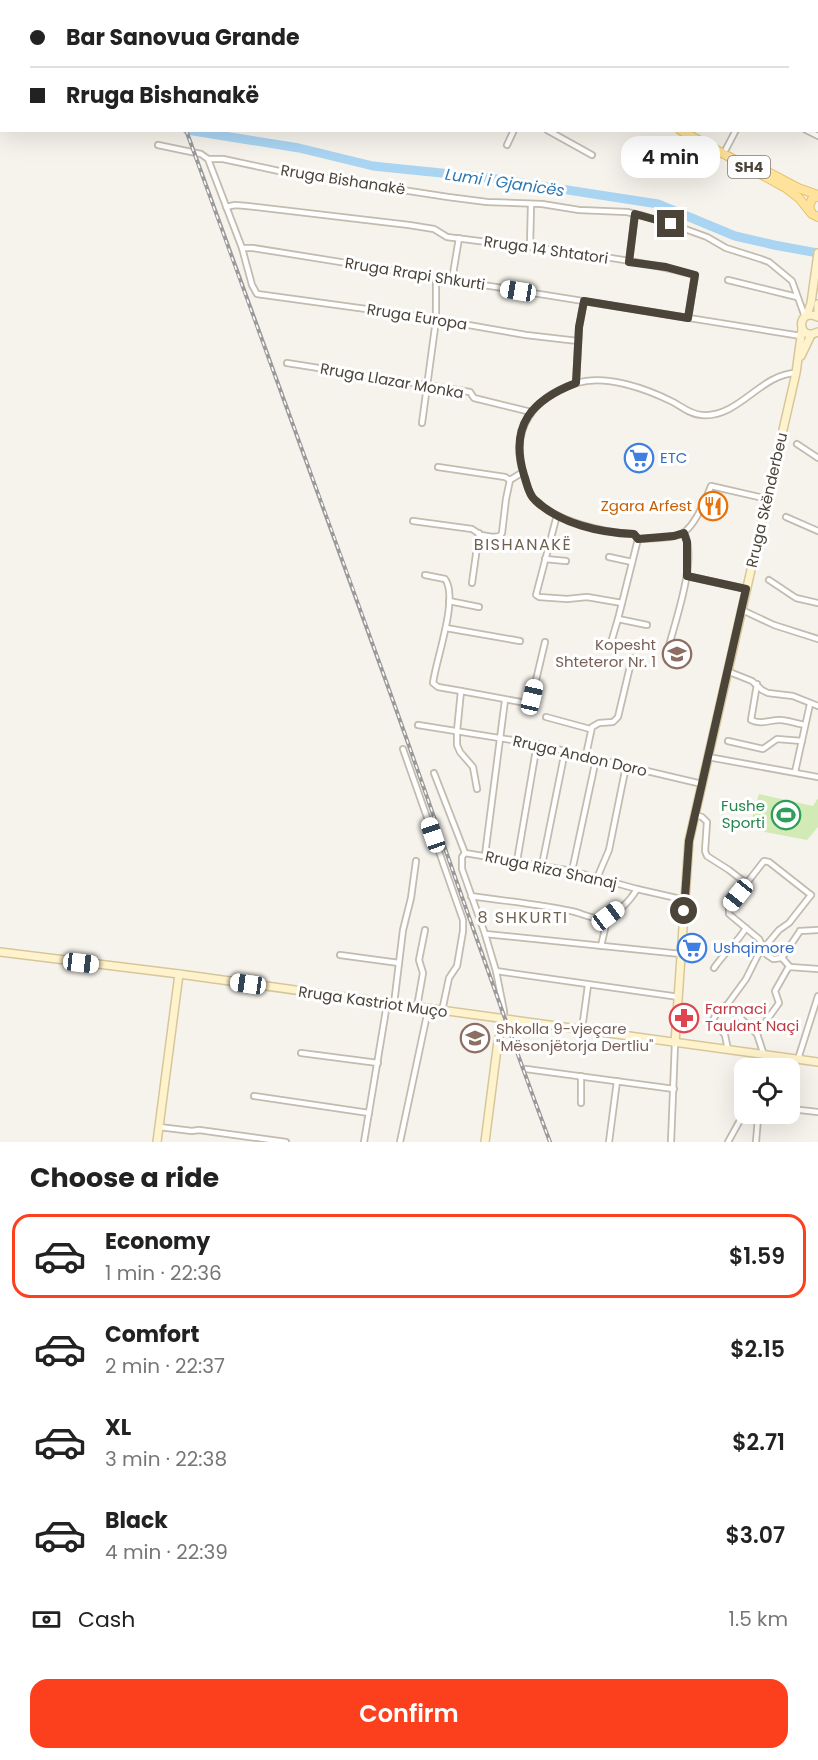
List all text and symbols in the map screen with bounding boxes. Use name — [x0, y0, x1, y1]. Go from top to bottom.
text: Bar Sanovua Grande — [66, 22, 299, 53]
text: Rruga Bishanakë — [66, 80, 259, 111]
callout: 4 min — [622, 137, 720, 179]
text: 4 min — [642, 143, 699, 171]
road number: SH4 — [728, 156, 770, 178]
street label: Rruga Bishanakë — [279, 159, 407, 200]
water label: Lumi i Gjanicës — [444, 163, 566, 202]
route end — [657, 210, 684, 237]
street label: Rruga 14 Shtatori — [483, 230, 610, 269]
street label: Rruga Rrapi Shkurti — [343, 252, 487, 295]
car — [499, 279, 537, 303]
street label: Rruga Europa — [365, 298, 469, 335]
street label: Rruga Llazar Monka — [319, 358, 466, 403]
street label: Rruga Skënderbeu — [741, 430, 792, 570]
supermarket icon: ETC — [623, 442, 655, 474]
place label: ETC — [660, 447, 687, 468]
restaurant icon: Zgara Arfest — [697, 490, 729, 522]
place label: Zgara Arfest — [601, 495, 692, 516]
district label: BISHANAKË — [474, 533, 572, 556]
place label: Kopesht Shteteror Nr. 1 — [555, 634, 656, 672]
school or university icon: Kopesht Shteteror Nr. 1 — [661, 638, 693, 670]
car — [519, 677, 545, 717]
street label: Rruga Andon Doro — [511, 730, 649, 781]
place label: Fushe Sporti — [721, 795, 765, 833]
sports icon: Fushe Sporti — [770, 799, 802, 831]
car — [419, 815, 447, 855]
street label: Rruga Riza Shanaj — [483, 845, 619, 894]
car — [720, 875, 756, 915]
route start — [670, 897, 697, 924]
car — [588, 898, 628, 934]
district label: 8 SHKURTI — [477, 906, 569, 929]
supermarket icon: Ushqimore — [676, 932, 708, 964]
place label: Ushqimore — [713, 937, 794, 958]
car — [62, 952, 100, 974]
car — [229, 973, 267, 995]
street label: Rruga Kastriot Muço — [297, 981, 449, 1022]
place label: Farmaci Taulant Naçi — [705, 998, 799, 1036]
pharmacy icon: Farmaci Taulant Naçi — [668, 1002, 700, 1034]
place label: Shkolla 9-vjeçare "Mësonjëtorja Dertliu" — [496, 1018, 654, 1056]
school or university icon: Shkolla 9-vjeçare "Mësonjëtorja Dertliu" — [459, 1022, 491, 1054]
map controls — [734, 1058, 800, 1124]
button: locate — [734, 1058, 800, 1124]
text: Choose a ride — [30, 1159, 219, 1196]
text: Economy — [105, 1226, 210, 1257]
icon: car — [33, 1229, 87, 1283]
text: $1.59 — [729, 1241, 785, 1272]
text: 1 min · 22:36 — [105, 1259, 222, 1287]
text: Comfort — [105, 1319, 199, 1350]
icon: car — [33, 1322, 87, 1376]
text: $2.15 — [730, 1334, 785, 1365]
text: 2 min · 22:37 — [105, 1352, 225, 1380]
text: XL — [105, 1412, 131, 1443]
icon: car — [33, 1415, 87, 1469]
text: $2.71 — [732, 1427, 785, 1458]
text: 3 min · 22:38 — [105, 1445, 227, 1473]
text: Black — [105, 1505, 168, 1536]
icon: car — [33, 1508, 87, 1562]
text: $3.07 — [725, 1520, 785, 1551]
text: 4 min · 22:39 — [105, 1538, 228, 1566]
icon: cash — [30, 1603, 63, 1636]
text: Cash — [78, 1604, 135, 1635]
text: 1.5 km — [729, 1605, 788, 1633]
button: Confirm — [30, 1679, 788, 1748]

